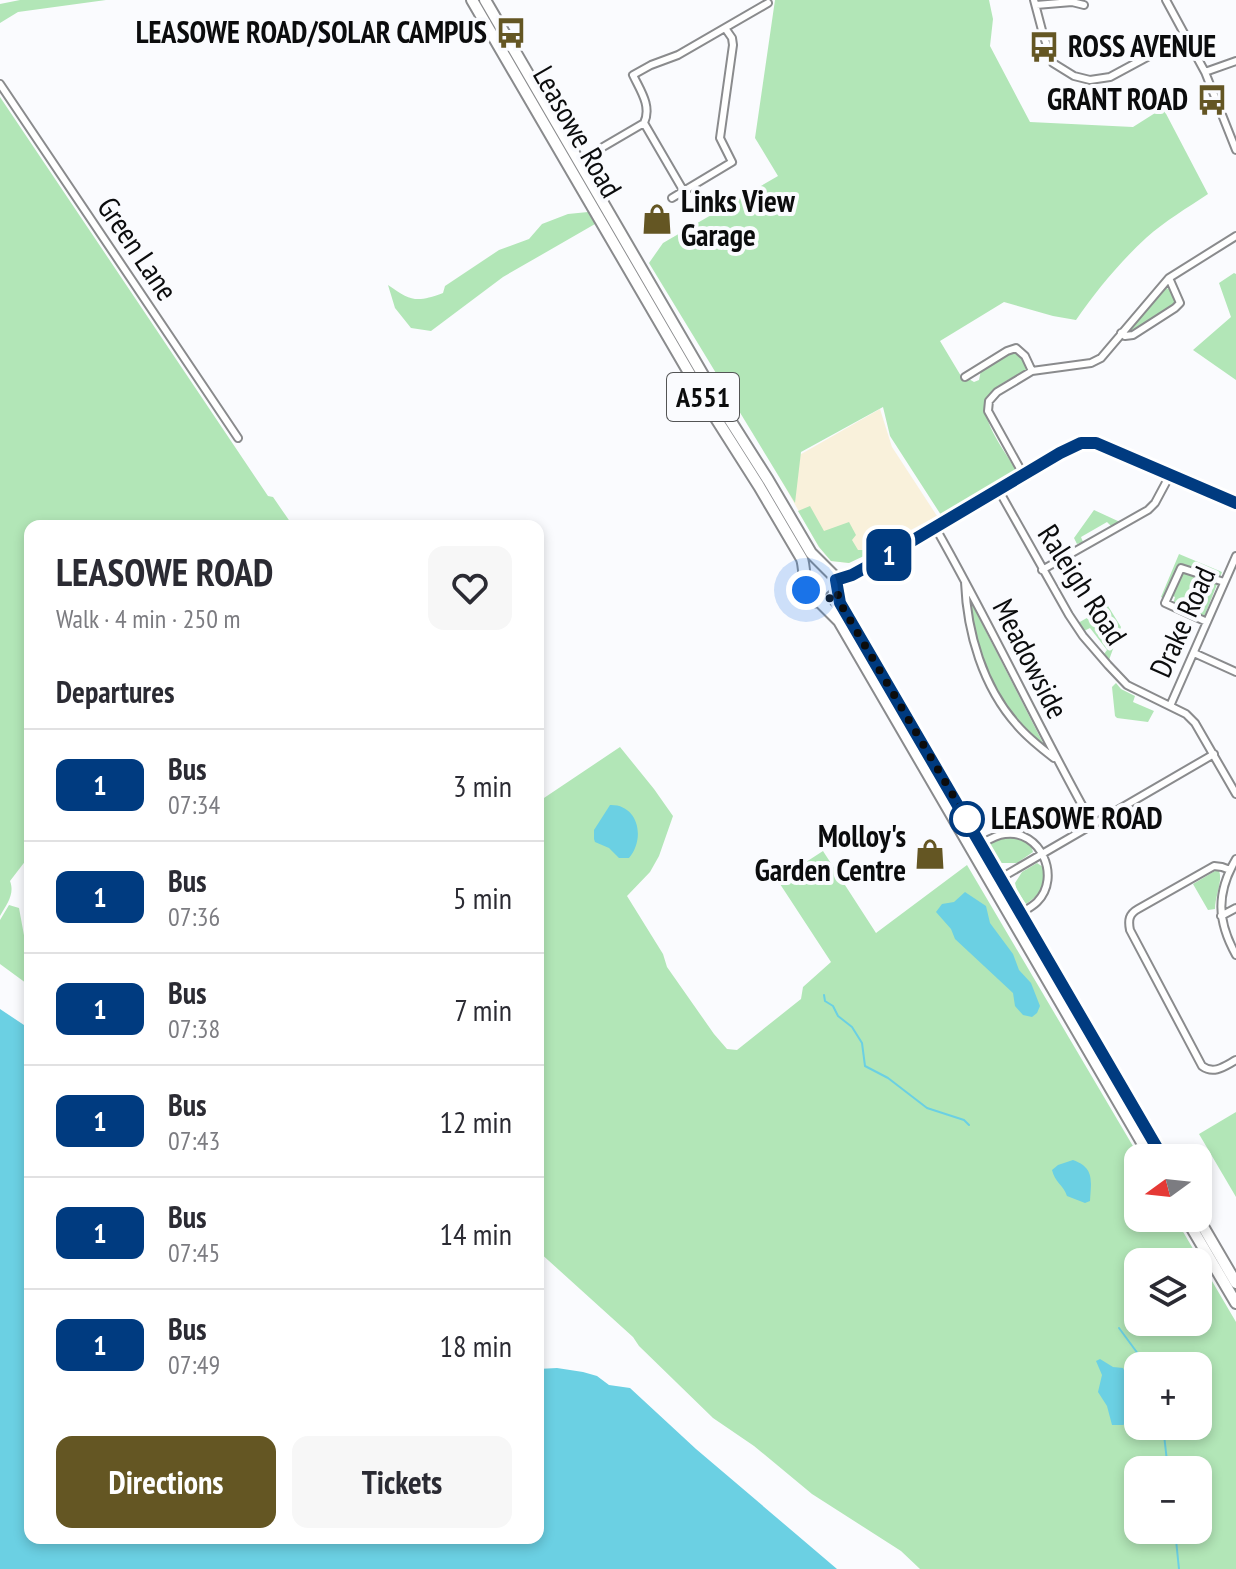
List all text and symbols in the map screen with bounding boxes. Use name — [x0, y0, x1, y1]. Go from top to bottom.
place label: LEASOWE ROAD/SOLAR CAMPUS — [136, 12, 487, 51]
bus stop icon: LEASOWE ROAD/SOLAR CAMPUS — [494, 16, 528, 50]
place label: ROSS AVENUE — [1068, 26, 1216, 65]
bus stop icon: ROSS AVENUE — [1027, 30, 1061, 64]
street label: Leasowe Road — [525, 58, 632, 204]
place label: GRANT ROAD — [1047, 79, 1188, 118]
bus stop icon: GRANT ROAD — [1195, 83, 1229, 117]
place label: Links View Garage — [681, 181, 796, 254]
street label: Green Lane — [89, 189, 187, 307]
shop icon: Links View Garage — [640, 202, 674, 236]
road number: A551 — [667, 373, 739, 421]
street label: Raleigh Road — [1030, 517, 1137, 652]
line badge: 1 — [863, 529, 915, 581]
text: 1 — [882, 536, 896, 573]
button: heart — [428, 546, 512, 630]
text: LEASOWE ROAD — [56, 547, 273, 596]
street label: Drake Road — [1140, 560, 1223, 683]
your location — [786, 570, 826, 610]
street label: Meadowside — [985, 592, 1078, 725]
text: Walk · 4 min · 250 m — [56, 602, 240, 635]
text: Departures — [56, 672, 174, 711]
text: Bus — [168, 749, 207, 788]
text: 1 — [93, 766, 107, 803]
text: 3 min — [453, 766, 512, 805]
text: 07:34 — [168, 788, 220, 821]
place label: LEASOWE ROAD — [991, 798, 1163, 837]
marker: LEASOWE ROAD — [950, 802, 984, 836]
place label: Molloy's Garden Centre — [755, 816, 906, 889]
shop icon: Molloy's Garden Centre — [913, 837, 947, 871]
text: Bus — [168, 861, 207, 900]
text: 1 — [93, 878, 107, 915]
text: 5 min — [453, 878, 512, 917]
text: 07:36 — [168, 900, 220, 933]
text: Bus — [168, 973, 207, 1012]
text: 1 — [93, 990, 107, 1027]
text: 7 min — [454, 990, 512, 1029]
text: 07:38 — [168, 1012, 220, 1045]
text: Bus — [168, 1085, 207, 1124]
text: 1 — [93, 1102, 107, 1139]
text: 12 min — [439, 1102, 512, 1141]
text: 07:43 — [168, 1124, 220, 1157]
north arrow — [1124, 1144, 1212, 1232]
map controls — [1124, 1144, 1212, 1544]
text: Bus — [168, 1197, 207, 1236]
text: 1 — [93, 1214, 107, 1251]
text: 14 min — [439, 1214, 512, 1253]
text: 07:45 — [168, 1236, 220, 1269]
button: layers — [1124, 1248, 1212, 1336]
text: Bus — [168, 1309, 207, 1348]
text: 1 — [93, 1326, 107, 1363]
text: 18 min — [439, 1326, 512, 1365]
text: 07:49 — [168, 1348, 220, 1381]
button: + — [1124, 1352, 1212, 1440]
button: Directions — [56, 1436, 276, 1528]
button: Tickets — [292, 1436, 512, 1528]
button: − — [1124, 1456, 1212, 1544]

